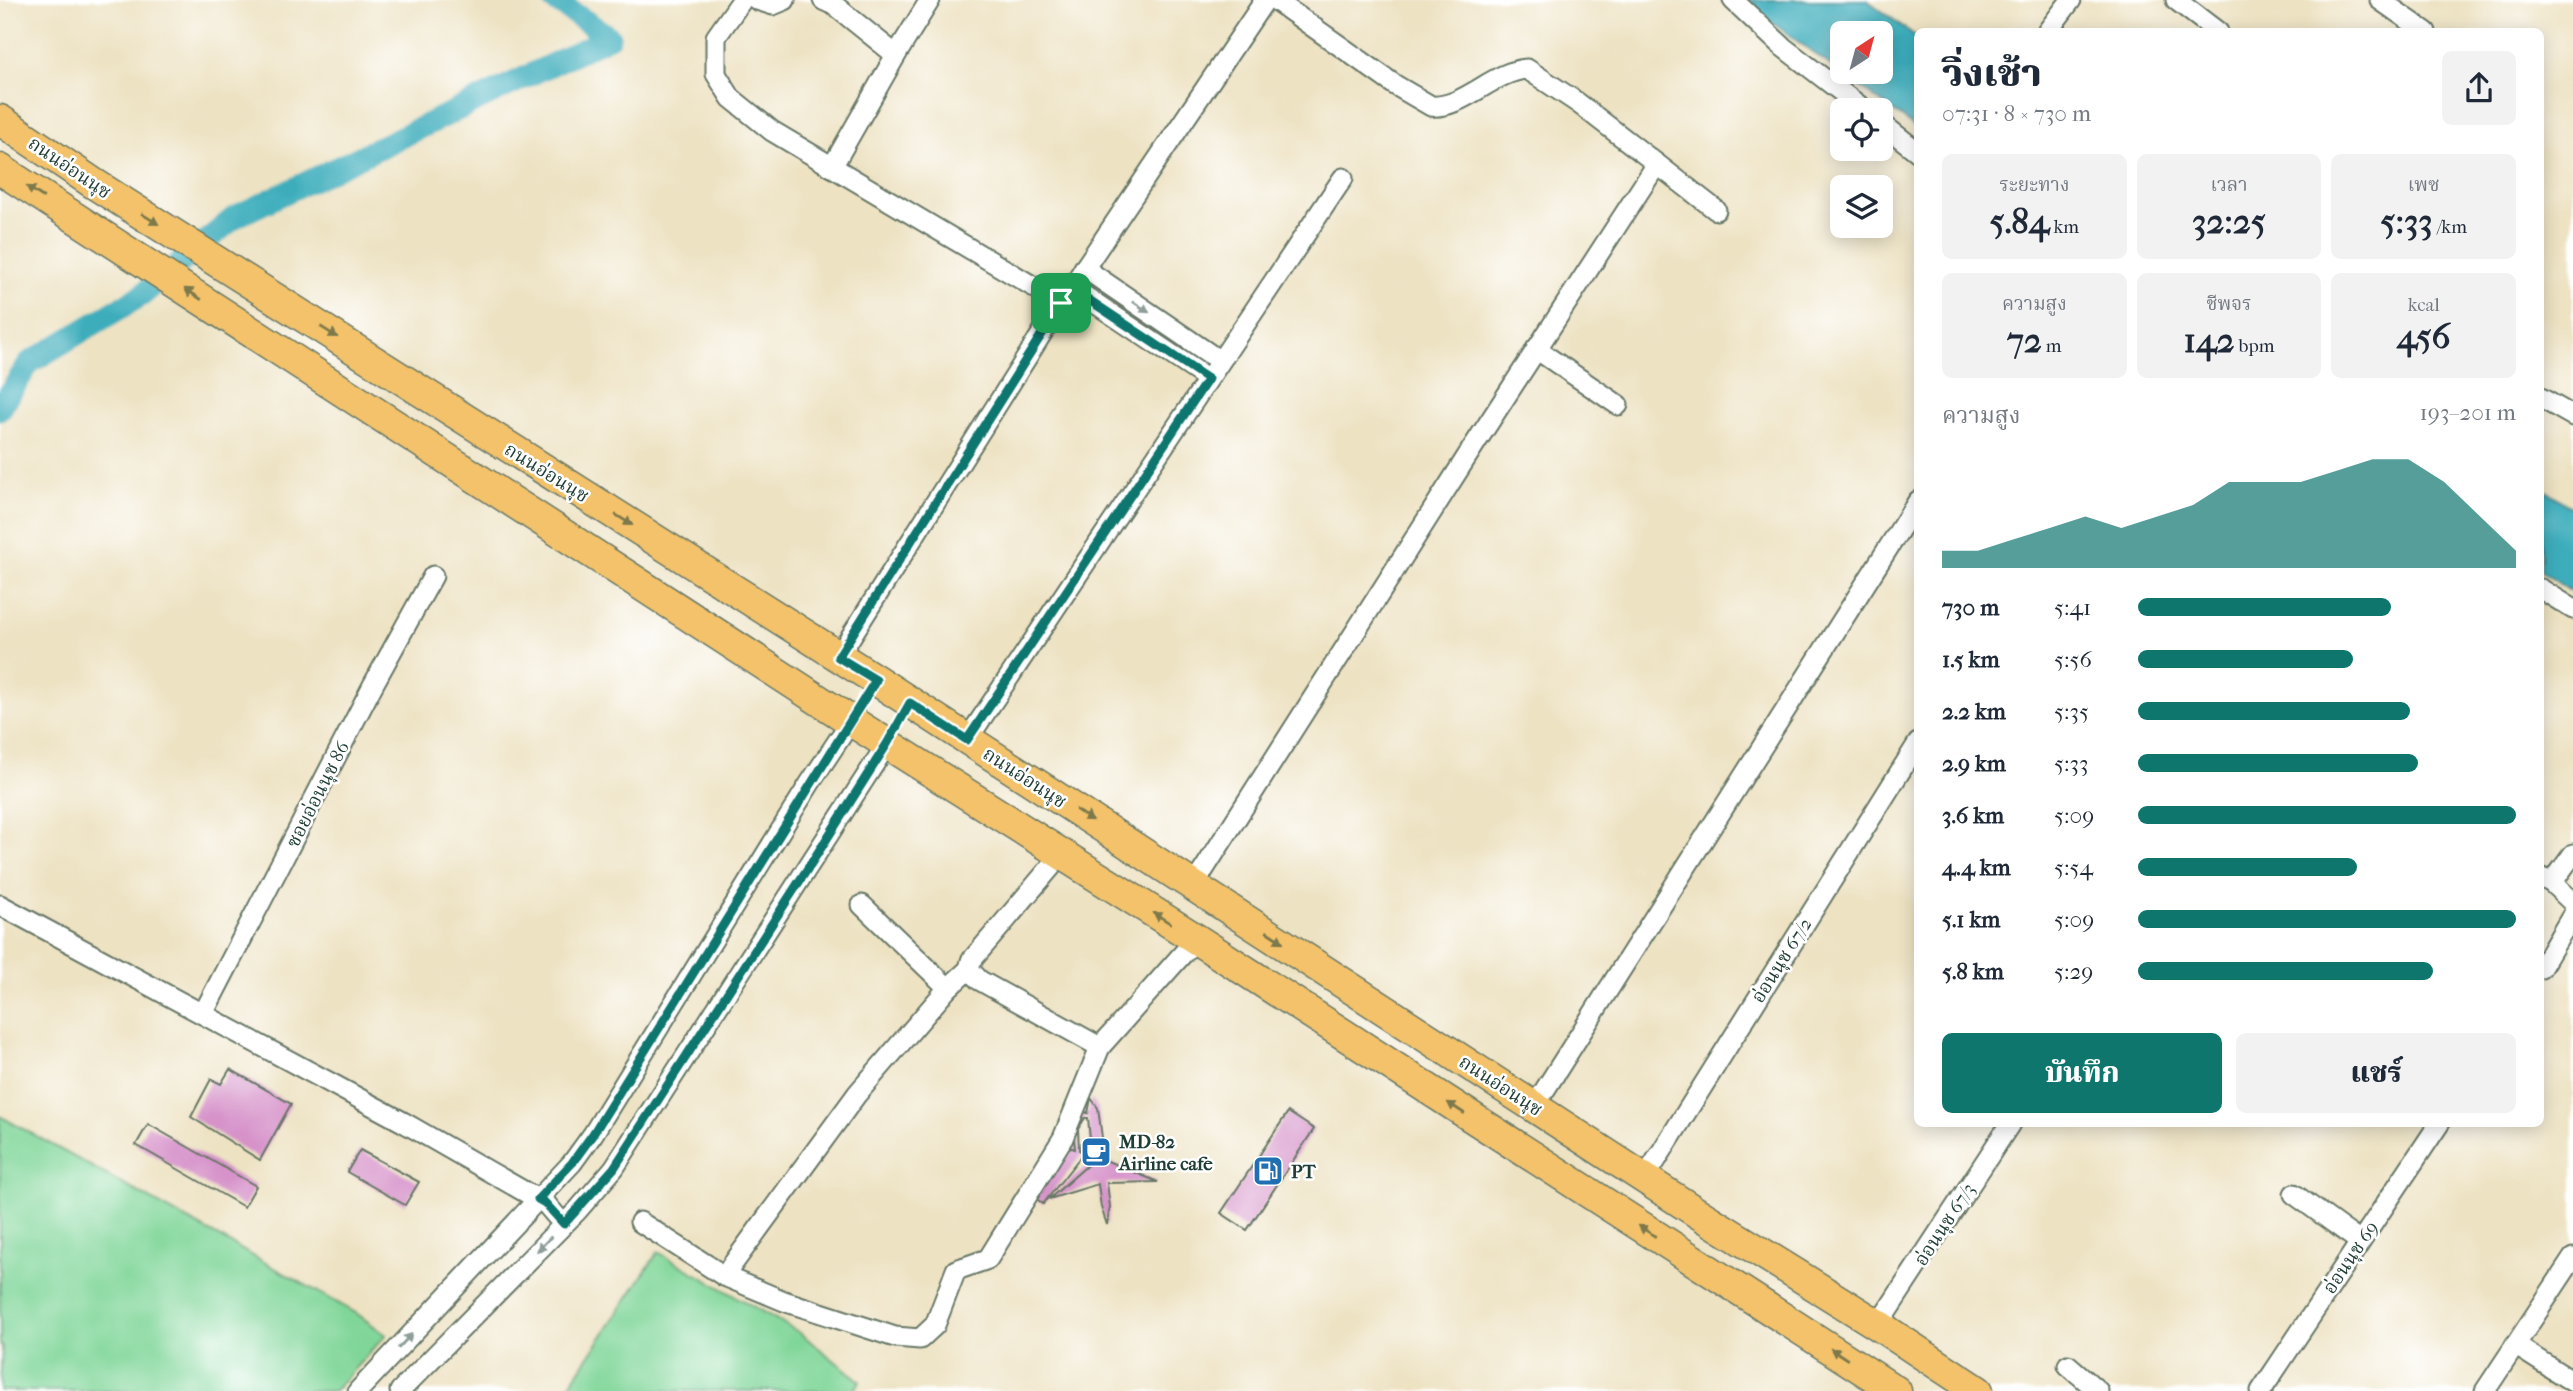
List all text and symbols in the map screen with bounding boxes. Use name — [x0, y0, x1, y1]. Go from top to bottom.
north arrow — [1830, 21, 1894, 84]
map controls — [1830, 21, 1893, 238]
text: วิ่งเช้า — [1942, 51, 2042, 96]
button: share — [2442, 51, 2516, 125]
button: locate — [1830, 98, 1893, 161]
text: 07:31 · 8 × 730 m — [1942, 100, 2091, 127]
street label: ถนนอ่อนนุช — [23, 132, 115, 204]
text: ระยะทาง — [1999, 174, 2069, 196]
text: เวลา — [2210, 174, 2248, 196]
text: เพซ — [2408, 174, 2440, 196]
button: layers — [1830, 175, 1893, 238]
one-way arrow — [26, 185, 44, 199]
text: 5.84 — [1990, 201, 2049, 242]
text: 32:25 — [2192, 201, 2266, 242]
text: 5:33 — [2380, 201, 2433, 242]
one-way arrow — [141, 213, 160, 226]
text: km — [2049, 216, 2079, 238]
text: /km — [2433, 216, 2467, 238]
pin — [1031, 273, 1091, 333]
icon: arrive — [1042, 284, 1080, 322]
one-way arrow — [184, 288, 203, 301]
text: ความสูง — [2002, 293, 2067, 315]
text: ชีพจร — [2206, 293, 2252, 315]
text: kcal — [2408, 294, 2440, 316]
one-way arrow — [1131, 300, 1150, 313]
text: 456 — [2397, 316, 2451, 357]
text: 72 — [2007, 320, 2042, 361]
text: 142 — [2183, 320, 2235, 361]
one-way arrow — [319, 326, 338, 339]
text: m — [2042, 335, 2062, 357]
text: bpm — [2235, 335, 2275, 357]
text: 193–201 m — [2420, 399, 2516, 426]
text: ความสูง — [1942, 402, 2020, 429]
street label: ถนนอ่อนนุช — [500, 438, 593, 508]
one-way arrow — [615, 513, 633, 527]
text: 730 m — [1942, 594, 1999, 621]
text: 5:41 — [2054, 594, 2091, 621]
text: 1.5 km — [1942, 646, 2000, 673]
text: 5:56 — [2054, 646, 2092, 673]
text: 2.2 km — [1942, 698, 2006, 725]
text: 5:35 — [2054, 698, 2089, 725]
street label: ซอยอ่อนนุช 86 — [282, 737, 355, 852]
street label: ถนนอ่อนนุช — [978, 743, 1070, 814]
text: 2.9 km — [1942, 750, 2006, 777]
text: 5:33 — [2054, 750, 2088, 777]
text: 3.6 km — [1942, 802, 2004, 829]
text: 5:09 — [2054, 802, 2094, 829]
one-way arrow — [1074, 808, 1093, 821]
text: 4.4 km — [1942, 854, 2011, 881]
text: 5:54 — [2054, 854, 2093, 881]
text: 5.1 km — [1942, 906, 2000, 933]
text: 5:09 — [2054, 906, 2094, 933]
one-way arrow — [1152, 911, 1172, 924]
street label: อ่อนนุช 67/2 — [1747, 914, 1818, 1008]
one-way arrow — [1266, 931, 1285, 944]
text: 5.8 km — [1942, 958, 2004, 985]
text: 5:29 — [2054, 958, 2093, 985]
button: บันทึก — [1942, 1033, 2222, 1113]
button: แชร์ — [2236, 1033, 2516, 1113]
street label: ถนนอ่อนนุช — [1454, 1051, 1546, 1122]
one-way arrow — [1447, 1101, 1465, 1115]
place label: MD-82 Airline cafe — [1118, 1131, 1213, 1175]
cafe icon: MD-82 Airline cafe — [1079, 1135, 1113, 1169]
fuel station icon: PT — [1251, 1154, 1285, 1188]
place label: PT — [1291, 1161, 1317, 1183]
street label: อ่อนนุช 67/3 — [1910, 1179, 1980, 1270]
street label: อ่อนนุช 69 — [2319, 1217, 2384, 1298]
one-way arrow — [1638, 1225, 1657, 1238]
one-way arrow — [536, 1235, 553, 1252]
one-way arrow — [396, 1333, 412, 1350]
one-way arrow — [1829, 1348, 1848, 1361]

